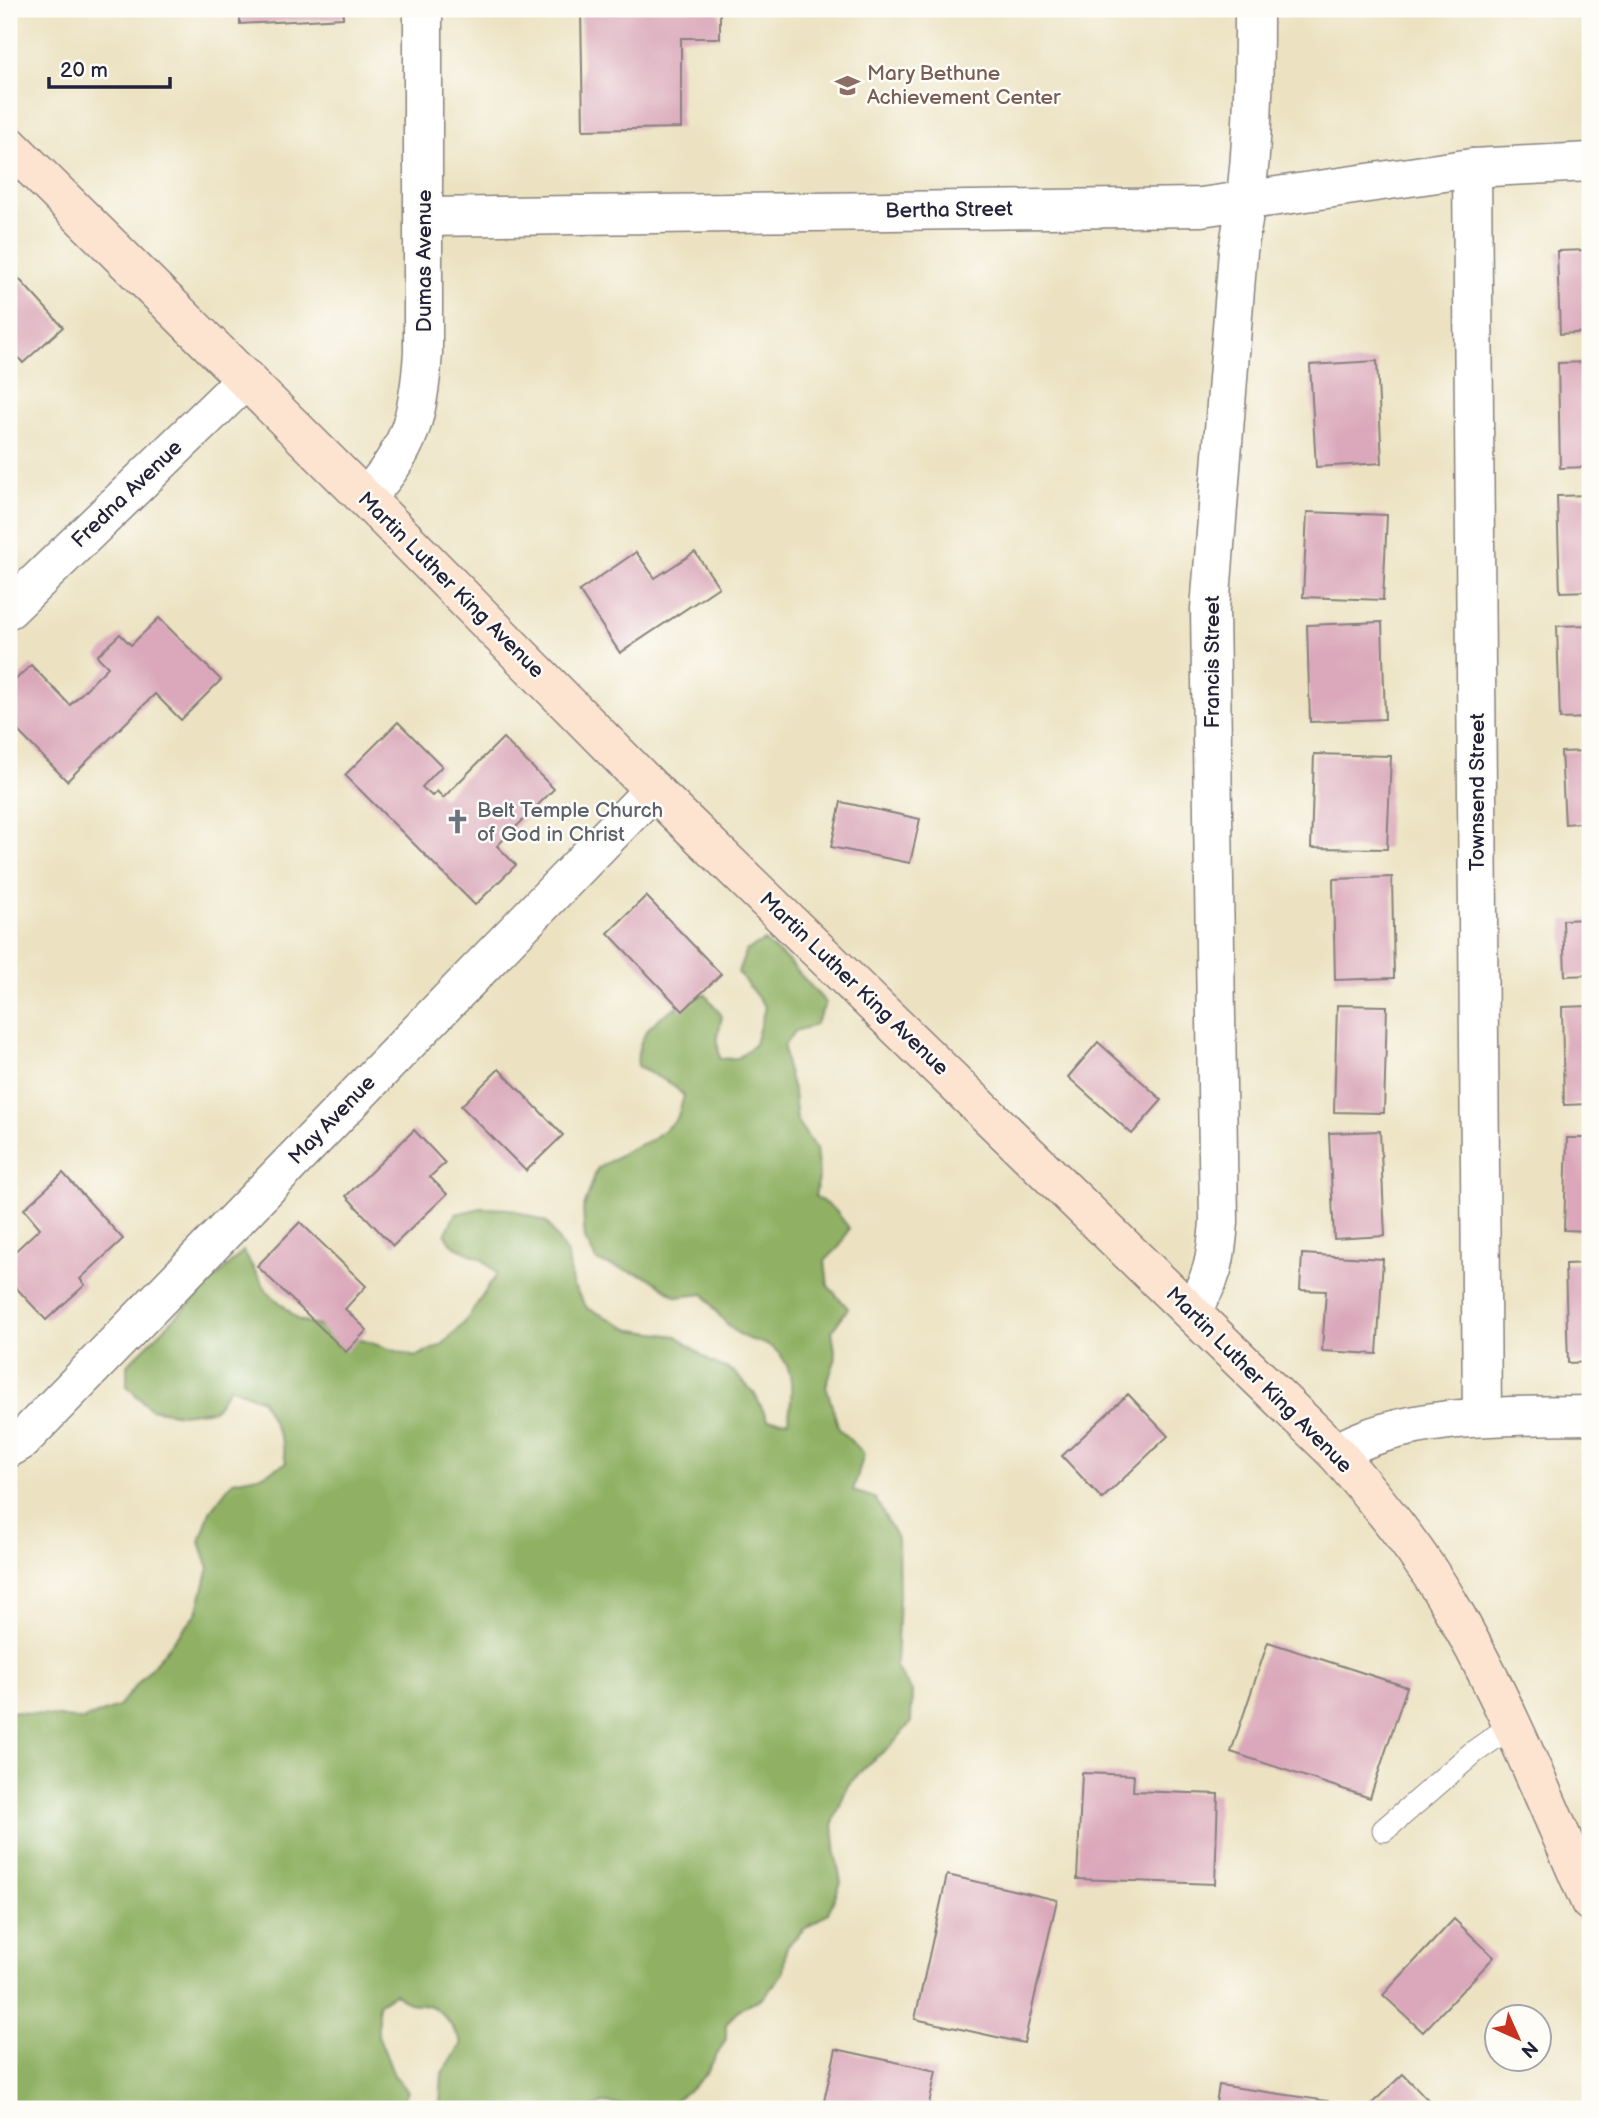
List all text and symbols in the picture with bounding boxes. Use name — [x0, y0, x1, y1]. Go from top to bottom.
scale bar — [49, 46, 170, 90]
text: 20 m — [60, 58, 108, 83]
place label: Mary Bethune Achievement Center — [867, 61, 1061, 110]
school or university icon: Mary Bethune Achievement Center — [833, 71, 861, 99]
street label: Dumas Avenue — [412, 190, 437, 332]
street label: Bertha Street — [885, 196, 1014, 224]
street label: Fredna Avenue — [67, 435, 187, 553]
street label: Martin Luther King Avenue — [353, 487, 549, 683]
street label: Francis Street — [1200, 595, 1225, 728]
street label: Townsend Street — [1465, 713, 1490, 871]
place label: Belt Temple Church of God in Christ — [477, 798, 663, 847]
church icon: Belt Temple Church of God in Christ — [443, 808, 471, 836]
street label: Martin Luther King Avenue — [754, 887, 954, 1081]
street label: May Avenue — [283, 1070, 381, 1170]
street label: Martin Luther King Avenue — [1161, 1282, 1357, 1478]
north arrow — [1484, 2002, 1554, 2072]
text: N — [1516, 2036, 1542, 2062]

